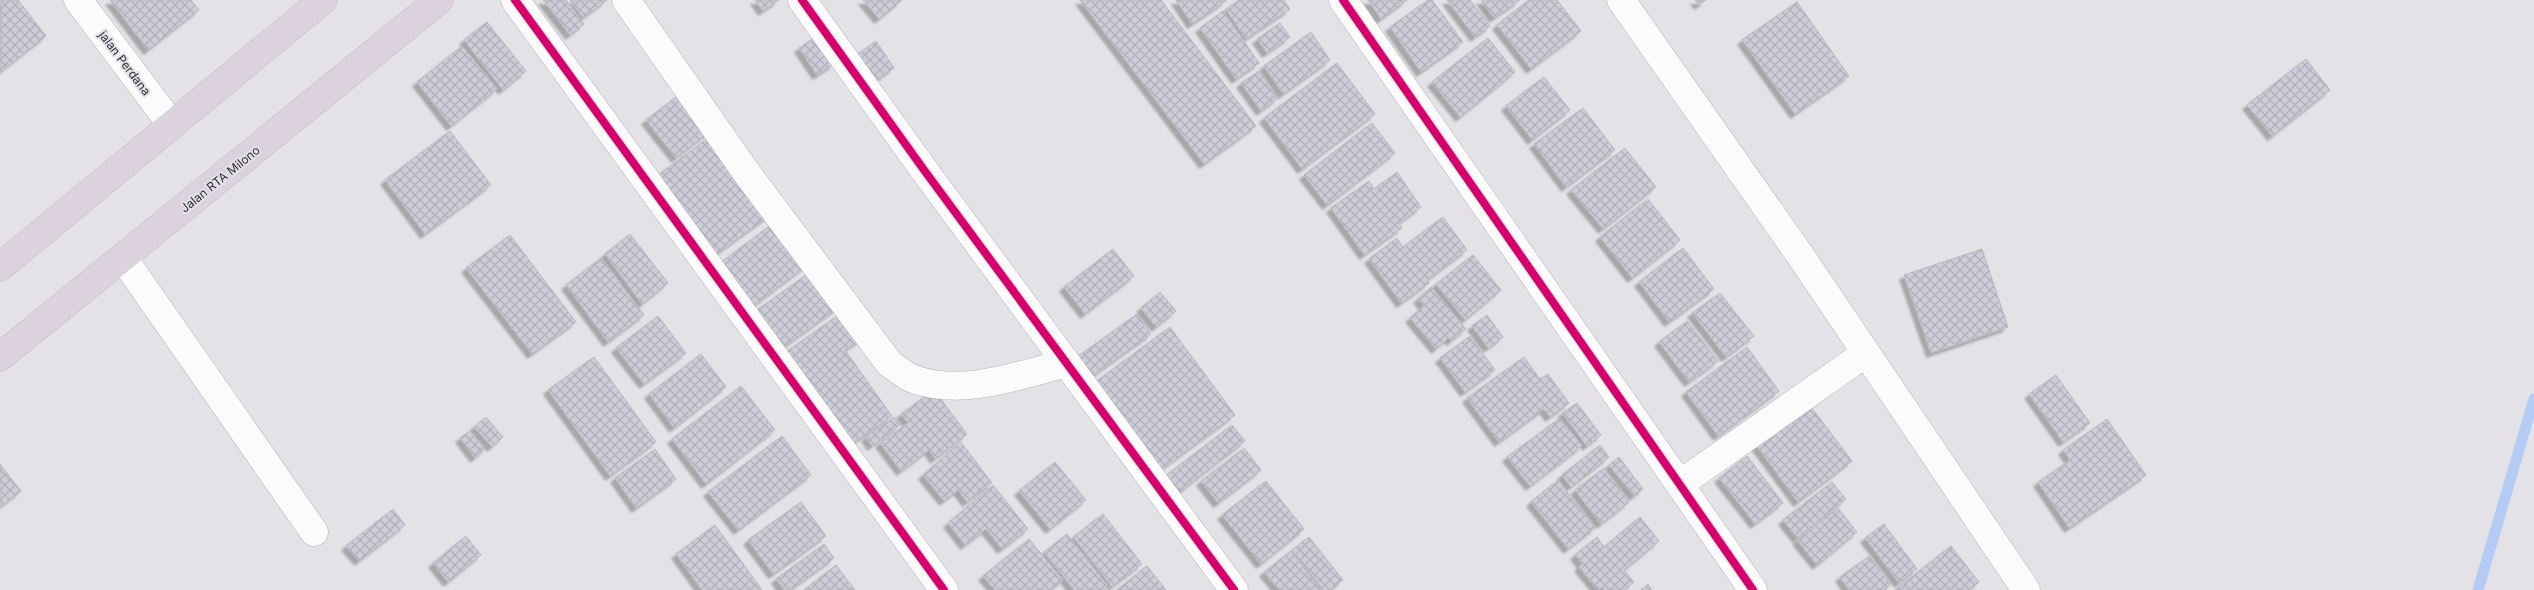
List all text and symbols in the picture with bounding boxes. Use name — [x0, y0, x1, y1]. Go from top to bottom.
street label: jalan Perdana — [95, 27, 154, 98]
street label: Jalan RTA Milono — [177, 142, 263, 216]

